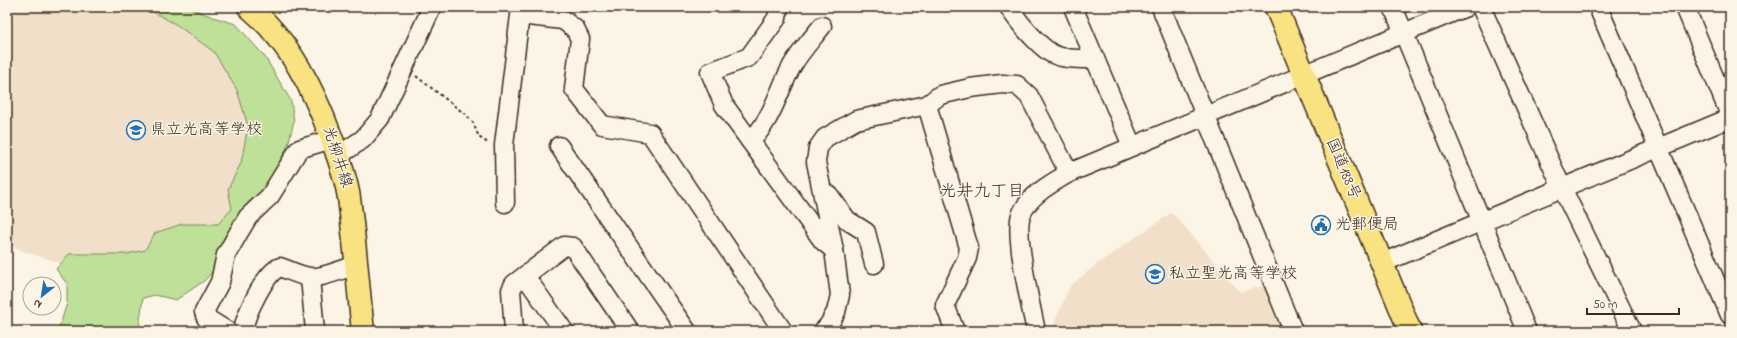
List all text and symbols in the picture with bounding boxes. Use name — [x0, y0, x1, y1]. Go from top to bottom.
place label: 県立光高等学校 — [150, 118, 262, 142]
school or university icon: 県立光高等学校 — [125, 119, 147, 141]
street label: 光柳井線 — [316, 123, 358, 191]
street label: 国道188号 — [1319, 134, 1367, 204]
district label: 光井九丁目 — [940, 179, 1025, 204]
place label: 光郵便局 — [1335, 213, 1399, 237]
public building icon: 光郵便局 — [1310, 214, 1332, 236]
place label: 私立聖光高等学校 — [1169, 262, 1297, 286]
school or university icon: 私立聖光高等学校 — [1144, 263, 1166, 285]
north arrow — [22, 276, 62, 316]
scale bar — [1587, 290, 1679, 316]
text: N — [30, 295, 45, 313]
text: 50 m — [1593, 296, 1617, 314]

